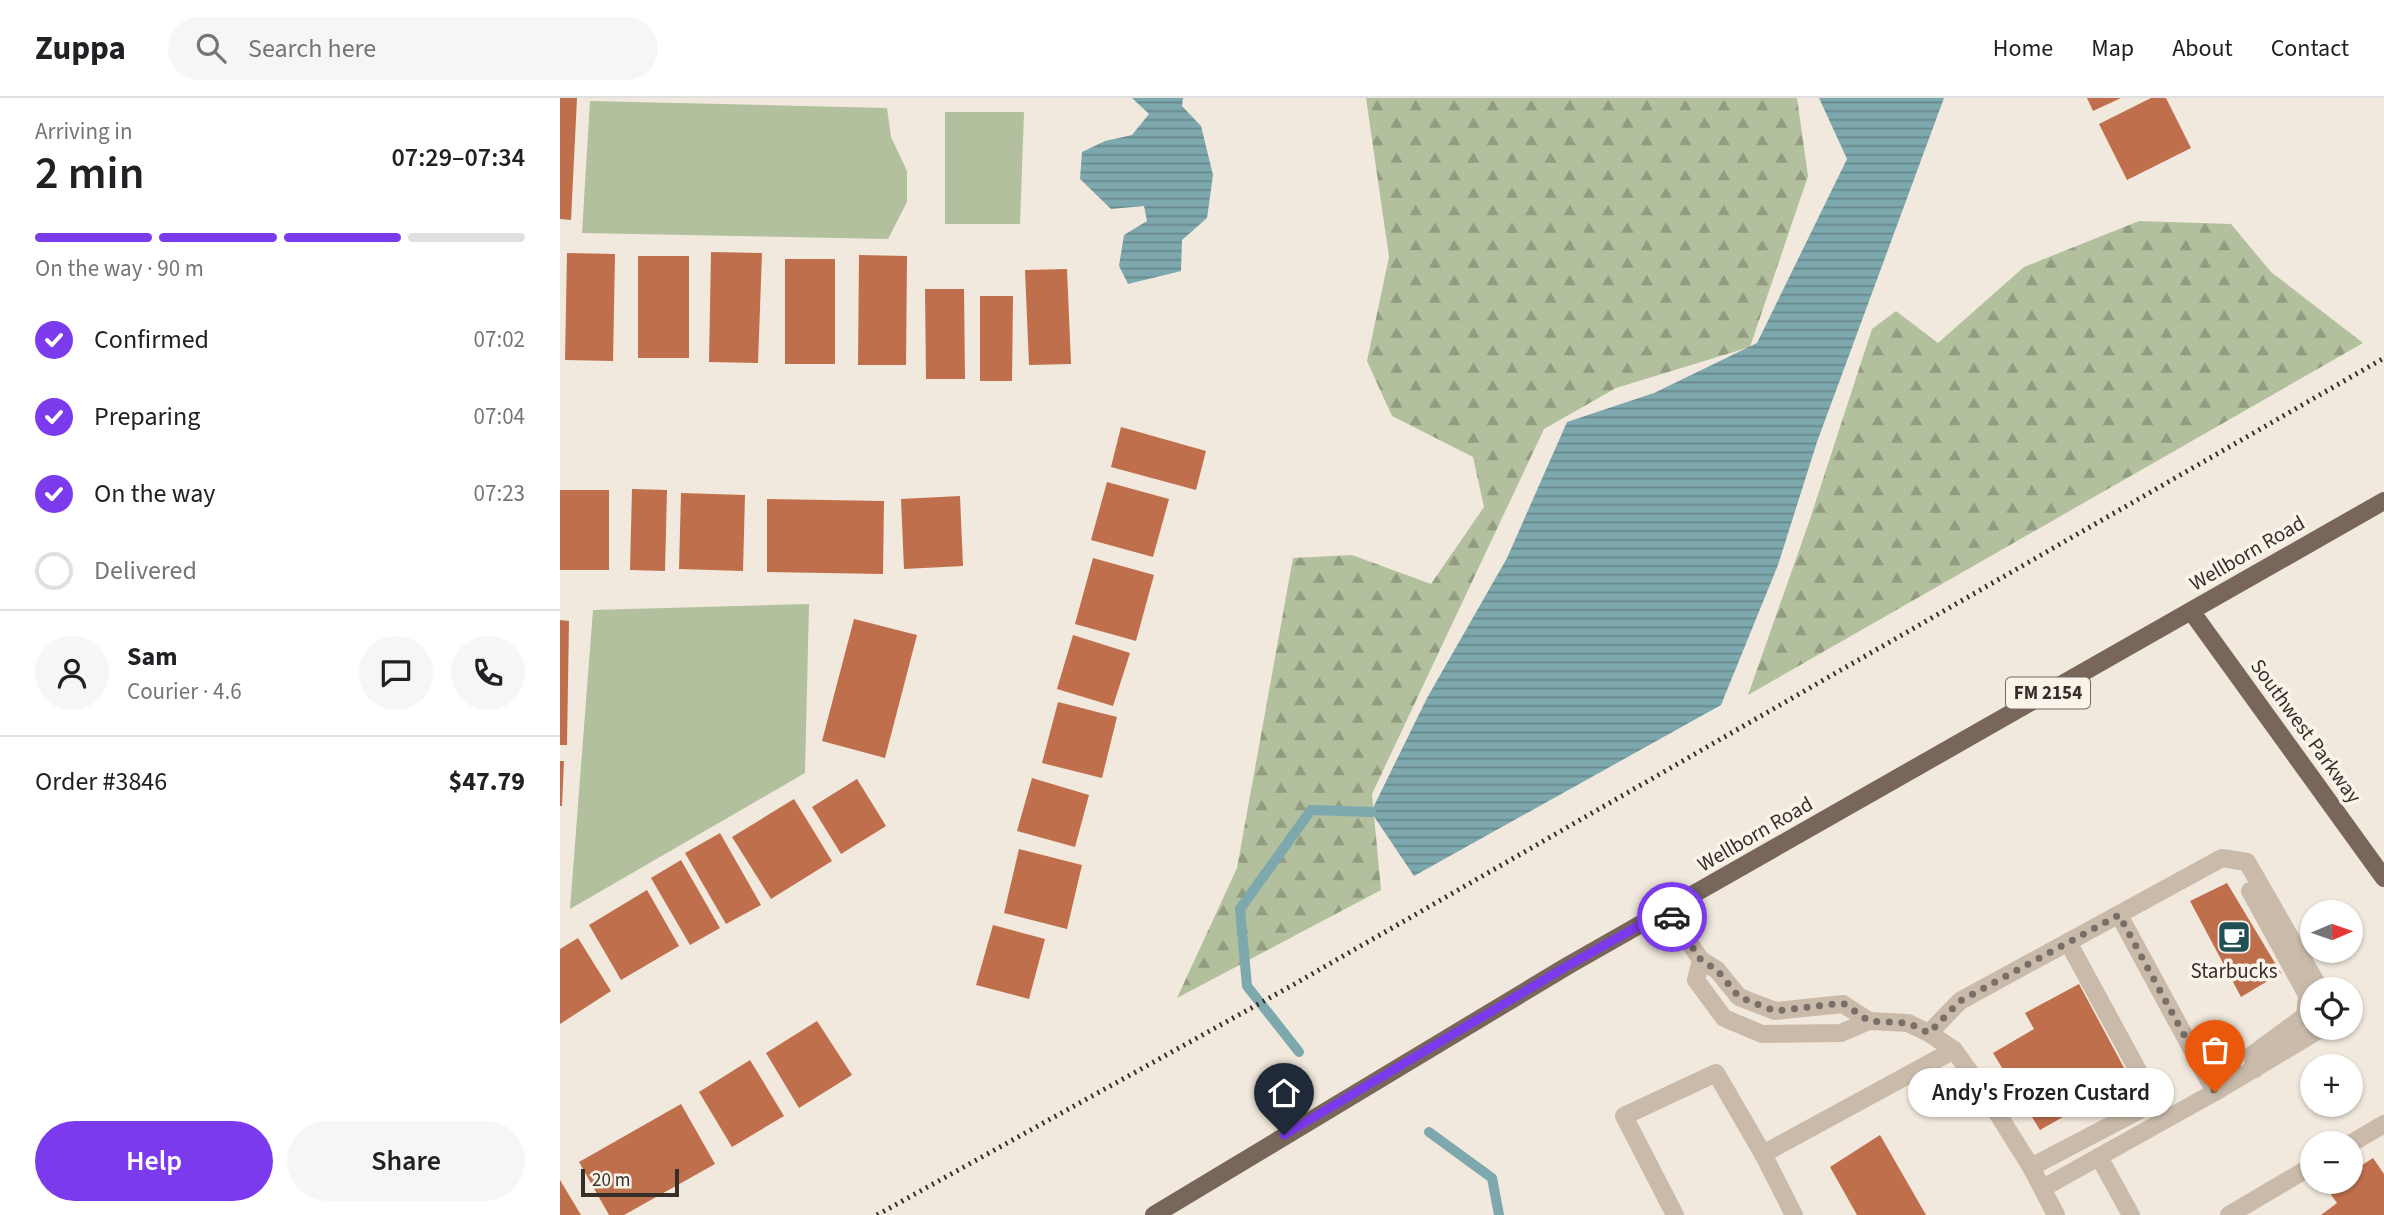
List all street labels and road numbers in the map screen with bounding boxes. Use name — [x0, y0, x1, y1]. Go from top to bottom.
street label: Wellborn Road — [2184, 508, 2310, 598]
street label: Southwest Parkway — [2243, 653, 2369, 810]
road number: FM 2154 — [2006, 678, 2090, 708]
street label: Wellborn Road — [1692, 789, 1818, 879]

